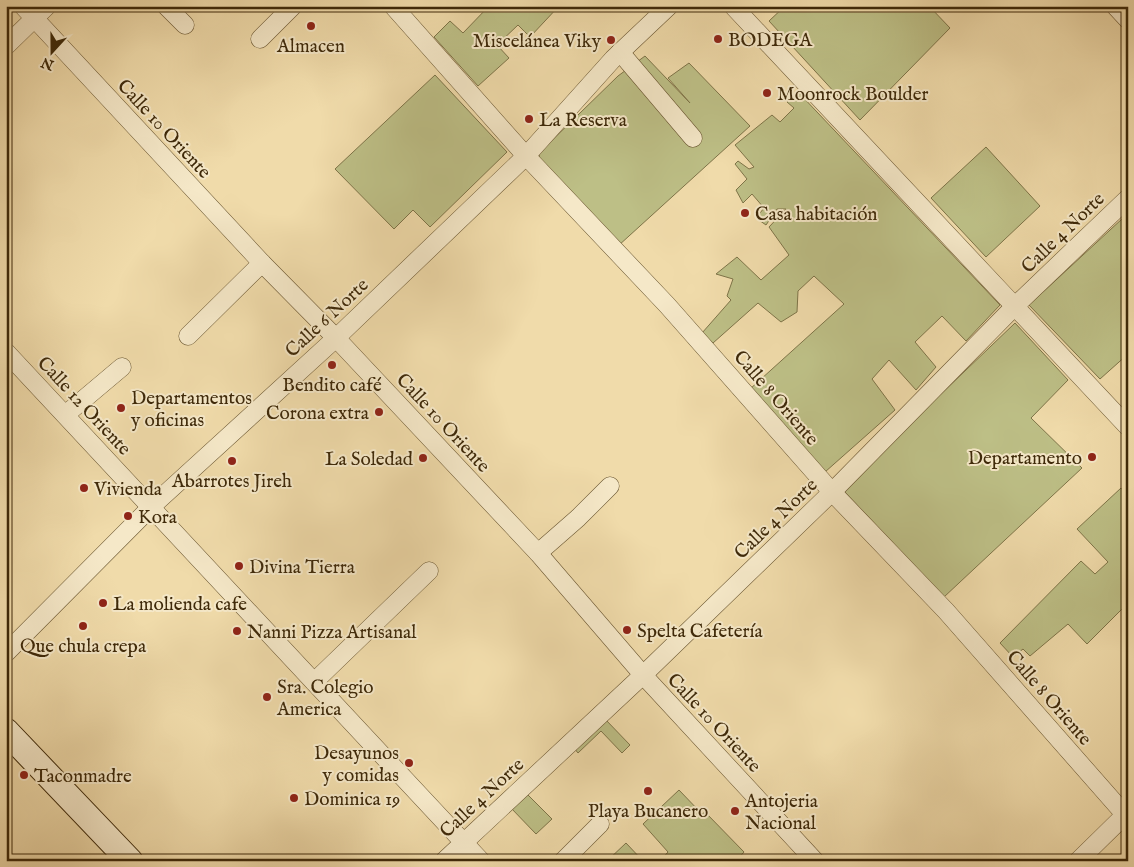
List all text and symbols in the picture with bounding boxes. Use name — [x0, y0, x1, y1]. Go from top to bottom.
marker: Almacen — [305, 20, 317, 32]
north arrow — [28, 28, 78, 78]
place label: BODEGA — [728, 29, 813, 53]
place label: Miscelánea Viky — [473, 30, 602, 54]
marker: BODEGA — [712, 33, 724, 45]
marker: Miscelánea Viky — [605, 34, 617, 46]
place label: Almacen — [276, 35, 345, 59]
text: N — [39, 53, 58, 74]
street label: Calle 10 Oriente — [111, 75, 216, 184]
place label: Moonrock Boulder — [777, 83, 928, 107]
marker: Moonrock Boulder — [761, 87, 773, 99]
place label: La Reserva — [539, 109, 628, 133]
marker: La Reserva — [523, 113, 535, 125]
street label: Calle 4 Norte — [1017, 188, 1110, 279]
place label: Casa habitación — [755, 203, 877, 227]
marker: Casa habitación — [739, 207, 751, 219]
street label: Calle 6 Norte — [281, 274, 374, 363]
street label: Calle 8 Oriente — [728, 346, 824, 451]
street label: Calle 12 Oriente — [31, 352, 136, 461]
marker: Bendito café — [326, 359, 338, 371]
street label: Calle 10 Oriente — [390, 369, 495, 478]
place label: Bendito café — [282, 374, 382, 398]
place label: Departamentos y oficinas — [130, 387, 252, 433]
marker: Departamentos y oficinas — [115, 402, 127, 414]
place label: Corona extra — [266, 402, 370, 426]
marker: Corona extra — [373, 406, 385, 418]
place label: Departamento — [968, 447, 1082, 471]
place label: La Soledad — [325, 448, 414, 472]
marker: Departamento — [1086, 451, 1098, 463]
marker: La Soledad — [417, 452, 429, 464]
marker: Abarrotes Jireh — [226, 455, 238, 467]
place label: Abarrotes Jireh — [171, 470, 292, 494]
street label: Calle 4 Norte — [730, 474, 823, 565]
place label: Vivienda — [93, 478, 163, 502]
marker: Vivienda — [78, 482, 90, 494]
place label: Kora — [138, 506, 178, 530]
marker: Kora — [122, 510, 134, 522]
place label: Divina Tierra — [249, 556, 356, 580]
marker: Divina Tierra — [233, 560, 245, 572]
place label: La molienda cafe — [113, 593, 247, 617]
marker: La molienda cafe — [97, 597, 109, 609]
marker: Que chula crepa — [77, 620, 89, 632]
place label: Spelta Cafetería — [637, 620, 763, 644]
place label: Nanni Pizza Artisanal — [247, 621, 417, 645]
marker: Spelta Cafetería — [621, 624, 633, 636]
marker: Nanni Pizza Artisanal — [231, 625, 243, 637]
place label: Que chula crepa — [20, 635, 147, 659]
street label: Calle 8 Oriente — [1001, 646, 1097, 751]
street label: Calle 10 Oriente — [661, 669, 766, 778]
place label: Sra. Colegio America — [276, 676, 374, 722]
marker: Sra. Colegio America — [261, 691, 273, 703]
place label: Desayunos y comidas — [314, 742, 399, 788]
street label: Calle 4 Norte — [435, 753, 530, 844]
marker: Desayunos y comidas — [403, 757, 415, 769]
place label: Taconmadre — [34, 765, 132, 789]
marker: Taconmadre — [18, 769, 30, 781]
marker: Playa Bucanero — [642, 785, 654, 797]
place label: Dominica 19 — [304, 788, 400, 812]
place label: Antojeria Nacional — [744, 790, 819, 836]
marker: Dominica 19 — [288, 792, 300, 804]
place label: Playa Bucanero — [588, 800, 708, 824]
marker: Antojeria Nacional — [729, 805, 741, 817]

